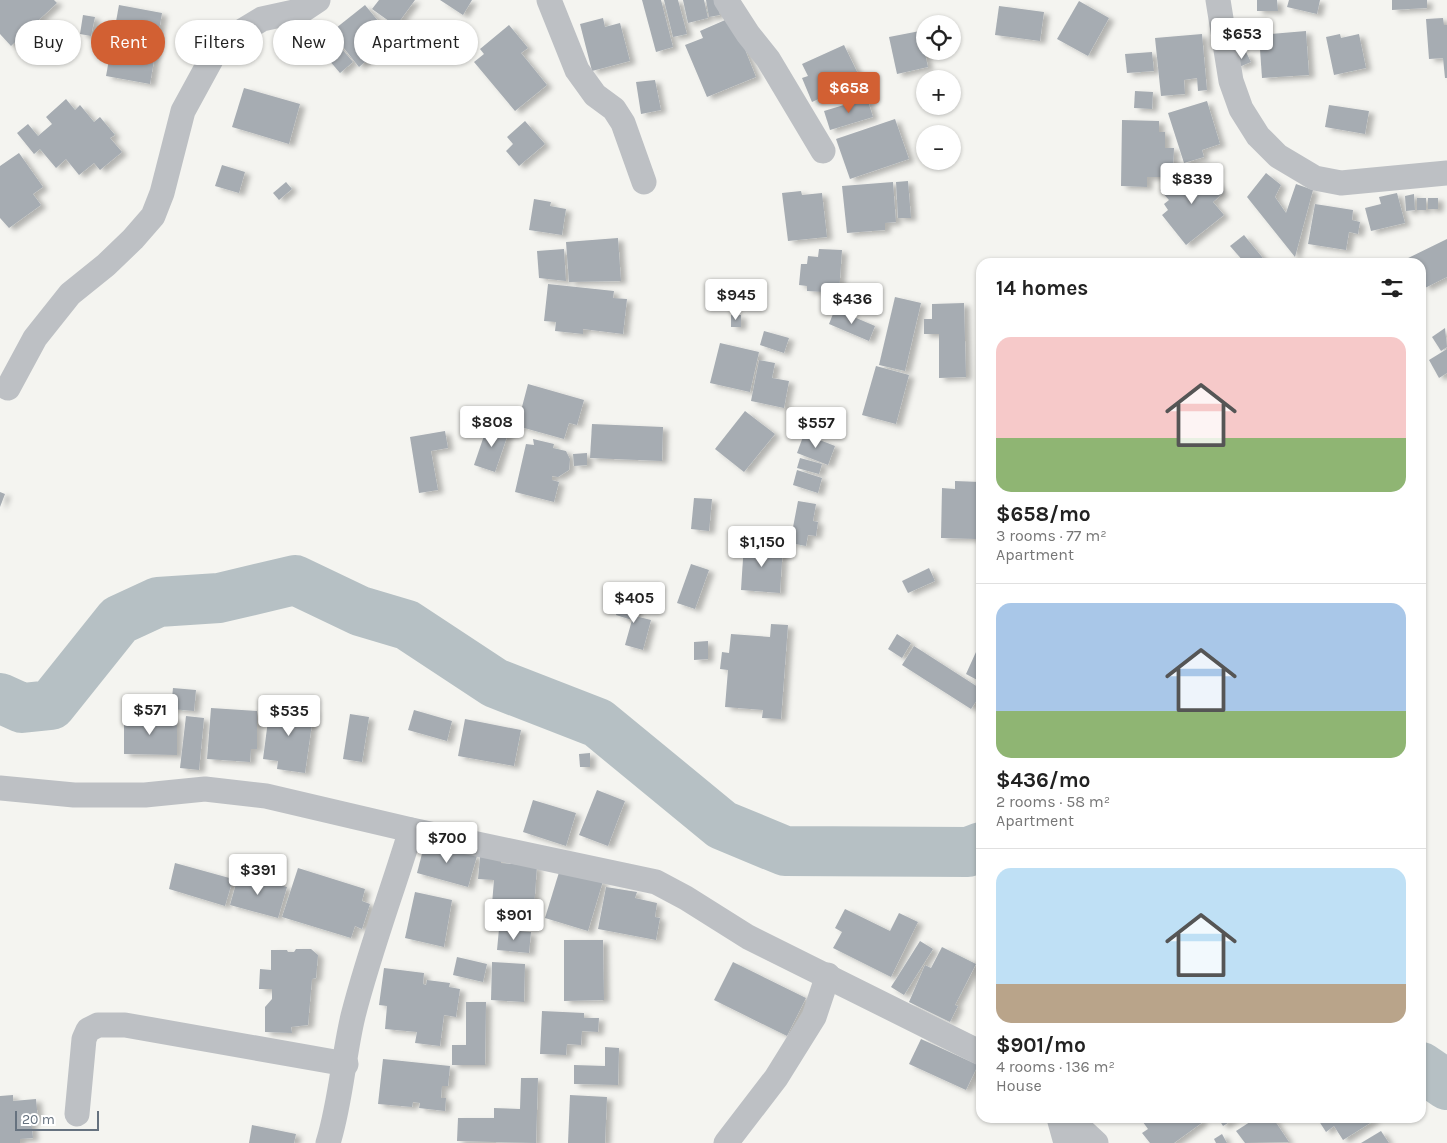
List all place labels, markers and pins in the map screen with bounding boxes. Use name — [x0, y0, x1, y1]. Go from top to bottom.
pin: $653 — [1212, 18, 1272, 60]
pin: $658 — [819, 72, 879, 114]
pin: $839 — [1162, 162, 1222, 205]
pin: $945 — [706, 278, 766, 321]
pin: $436 — [822, 282, 882, 325]
pin: $808 — [462, 406, 522, 448]
pin: $557 — [786, 406, 846, 449]
pin: $1,150 — [721, 526, 803, 568]
pin: $405 — [604, 582, 664, 624]
pin: $571 — [120, 694, 180, 736]
pin: $535 — [259, 694, 319, 737]
pin: $700 — [417, 822, 477, 864]
pin: $391 — [228, 854, 288, 896]
pin: $901 — [484, 898, 544, 941]

